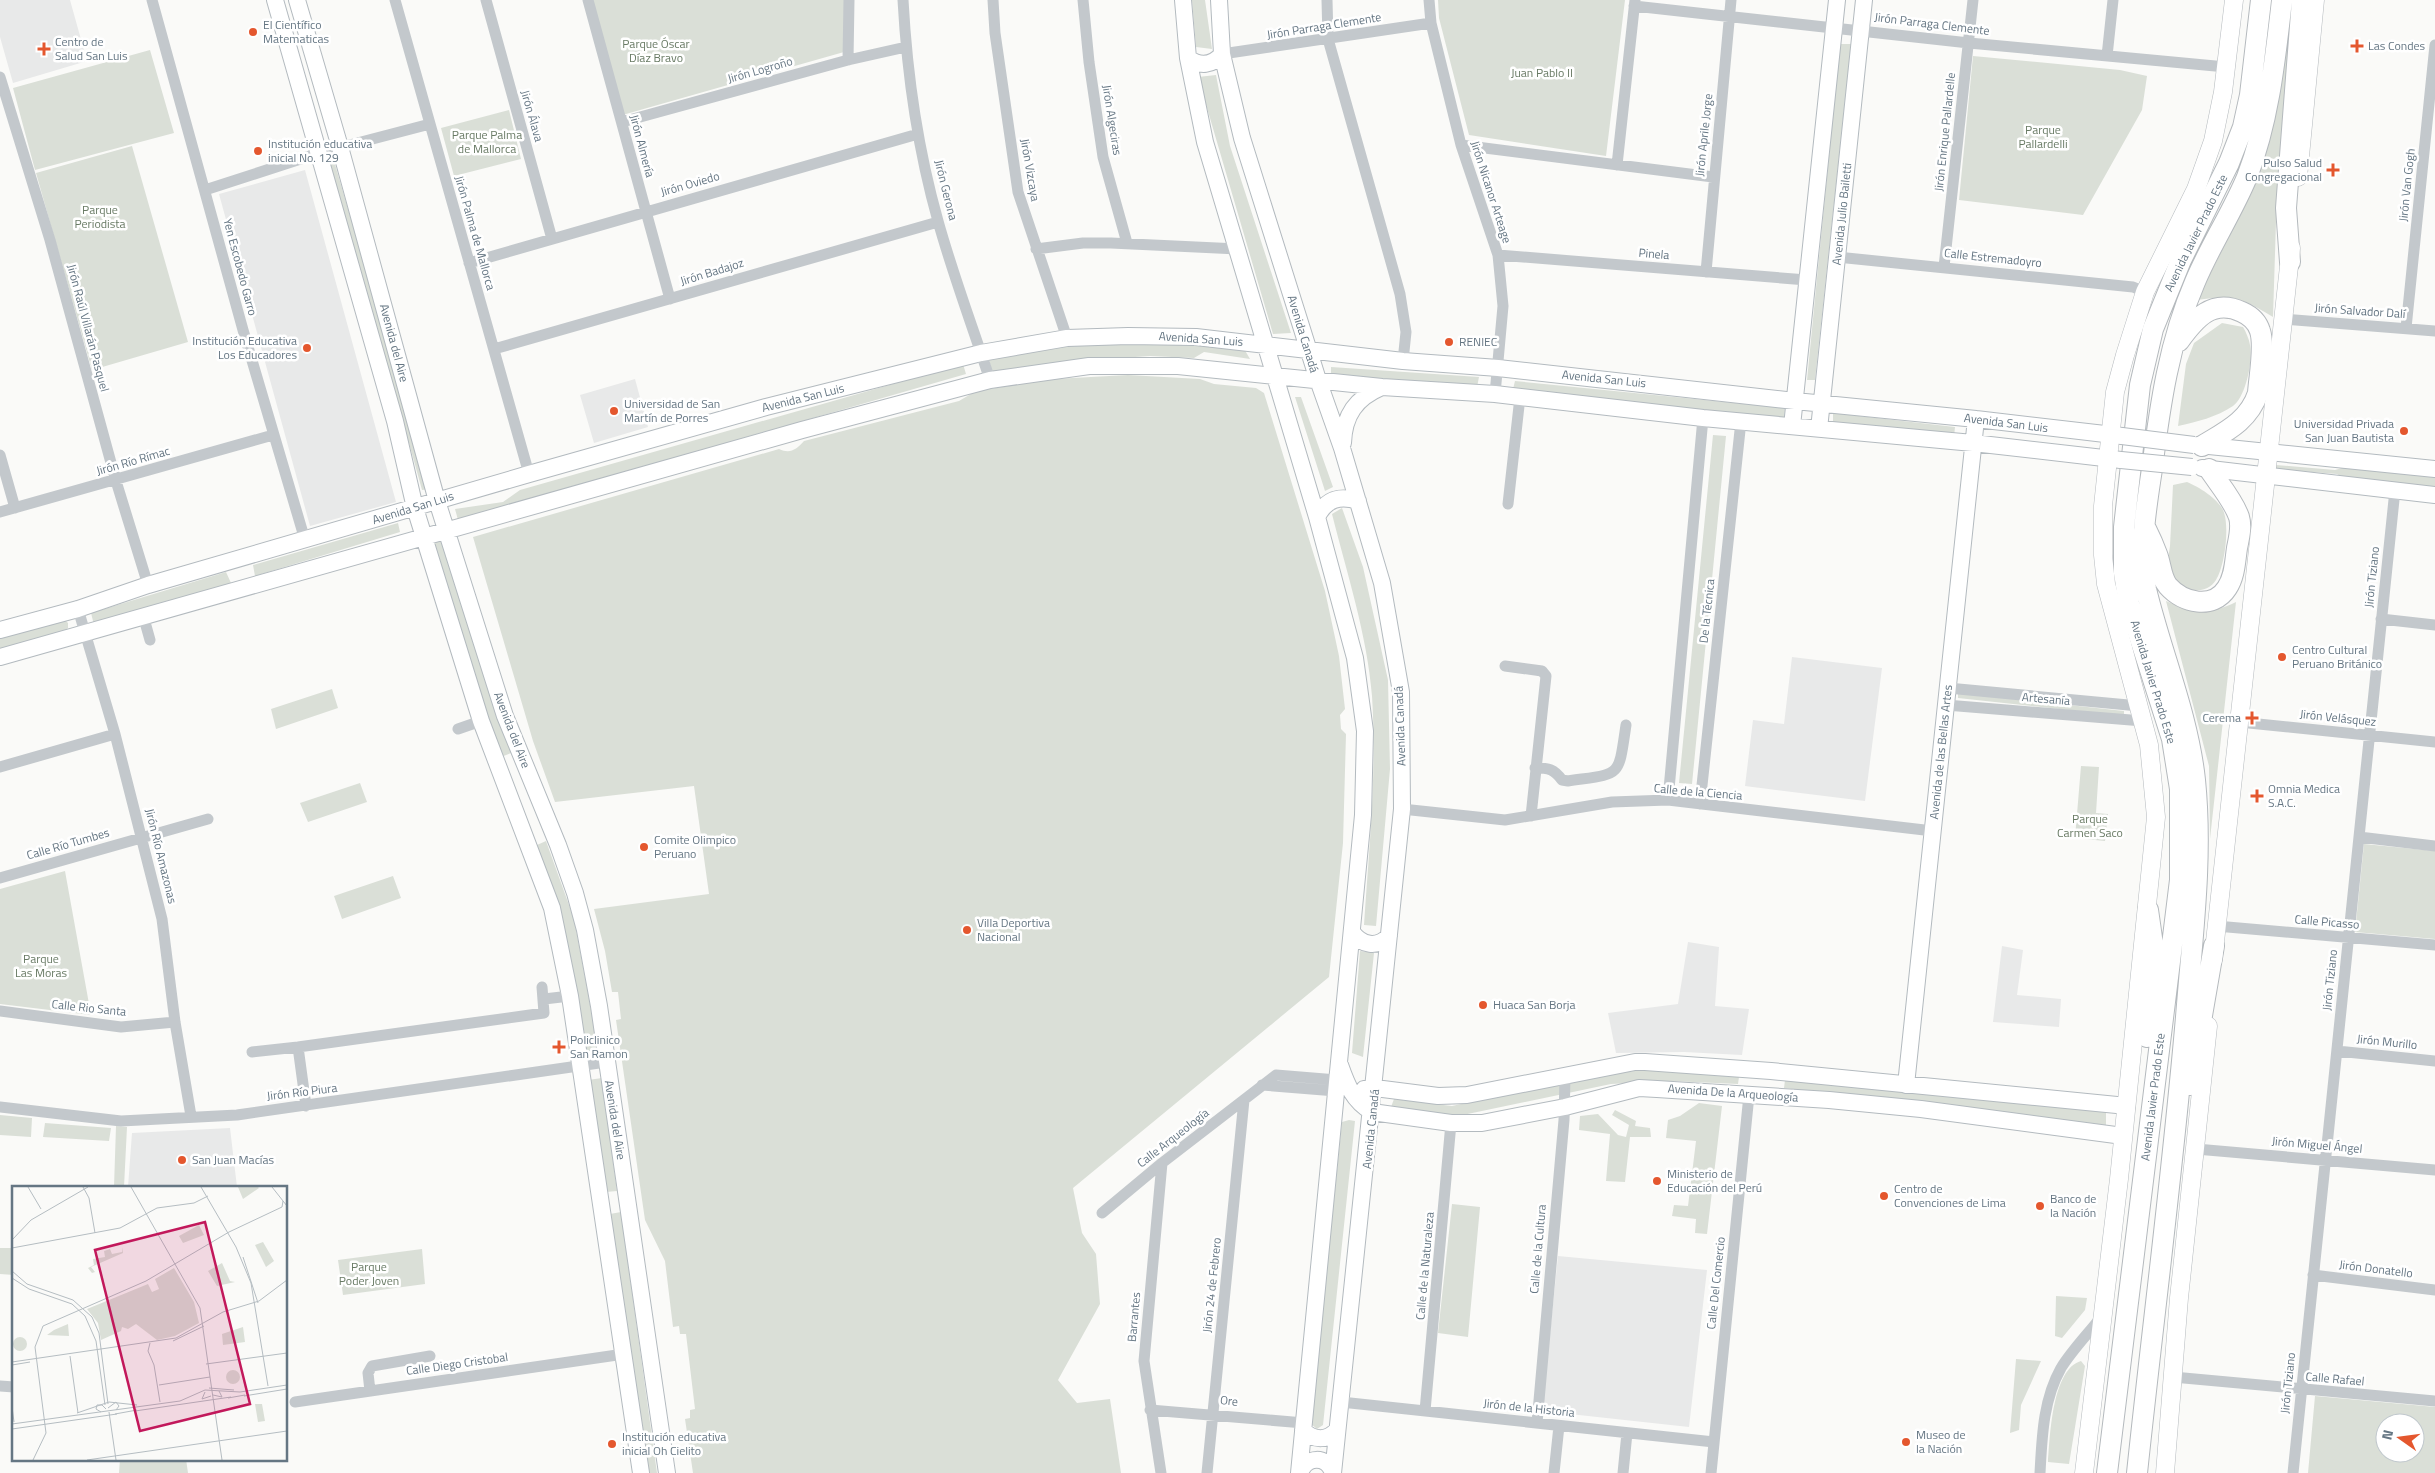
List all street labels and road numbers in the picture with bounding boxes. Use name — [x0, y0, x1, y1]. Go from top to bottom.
street label: Jirón Parraga Clemente — [1265, 7, 1383, 44]
street label: Jirón Parraga Clemente — [1873, 7, 1991, 40]
street label: Jirón Logroño — [725, 51, 795, 88]
street label: Jirón Enrique Pallardelle — [1929, 72, 1960, 192]
street label: Jirón Algeciras — [1098, 83, 1128, 157]
street label: Jirón Álava — [516, 88, 549, 144]
street label: Jirón Aprile Jorge — [1690, 93, 1717, 177]
street label: Jirón Almería — [625, 112, 660, 179]
street label: Jirón Vizcaya — [1016, 137, 1045, 203]
street label: Jirón Nicanor Arteage — [1466, 138, 1517, 246]
street label: Jirón Van Gogh — [2393, 147, 2420, 223]
street label: Jirón Gerona — [930, 158, 963, 222]
street label: Avenida Julio Bailetti — [1827, 162, 1856, 266]
street label: Jirón Oviedo — [658, 166, 722, 201]
street label: Avenida Javier Prado Este — [2159, 171, 2232, 295]
street label: Jirón Palma de Mallorca — [450, 173, 501, 292]
street label: Yen Escobedo Garro — [218, 216, 263, 318]
street label: Pinela — [1638, 243, 1670, 264]
street label: Calle Estremadoyro — [1943, 243, 2043, 272]
street label: Jirón Badajoz — [678, 253, 746, 290]
street label: Jirón Raúl Villarán Pasquel — [62, 262, 115, 394]
street label: Avenida Canadá — [1283, 293, 1324, 375]
street label: Jirón Salvador Dalí — [2314, 298, 2408, 323]
street label: Avenida del Aire — [375, 302, 414, 384]
street label: Avenida San Luis — [1158, 326, 1244, 351]
street label: Avenida San Luis — [1561, 365, 1648, 392]
street label: Avenida San Luis — [760, 378, 847, 417]
street label: Avenida San Luis — [1963, 408, 2050, 437]
street label: Jirón Río Rímac — [94, 441, 172, 480]
street label: Avenida San Luis — [370, 486, 456, 529]
street label: Jirón Tiziano — [2359, 545, 2384, 608]
street label: De la Técnica — [1694, 578, 1719, 644]
street label: Avenida Javier Prado Este — [2126, 618, 2181, 746]
street label: Avenida de las Bellas Artes — [1924, 683, 1957, 820]
street label: Avenida Canadá — [1389, 686, 1410, 766]
street label: Artesanía — [2021, 687, 2071, 710]
street label: Avenida del Aire — [489, 689, 536, 771]
street label: Jirón Velásquez — [2299, 704, 2377, 731]
street label: Calle de la Ciencia — [1653, 778, 1743, 805]
street label: Jirón Río Amazonas — [140, 806, 183, 906]
street label: Calle Río Tumbes — [24, 823, 112, 864]
street label: Calle Picasso — [2294, 909, 2360, 934]
street label: Jirón Tiziano — [2317, 948, 2342, 1011]
street label: Calle Rio Santa — [51, 994, 127, 1021]
street label: Jirón Murillo — [2356, 1029, 2418, 1054]
street label: Avenida Javier Prado Este — [2135, 1032, 2170, 1162]
street label: Jirón Río Piura — [266, 1078, 338, 1105]
street label: Avenida De la Arqueología — [1667, 1078, 1799, 1107]
street label: Avenida del Aire — [600, 1079, 631, 1161]
street label: Avenida Canadá — [1357, 1088, 1384, 1170]
street label: Calle Arqueología — [1133, 1103, 1213, 1172]
street label: Jirón Miguel Ángel — [2271, 1131, 2363, 1158]
street label: Calle de la Cultura — [1524, 1204, 1551, 1294]
street label: Calle de la Naturaleza — [1410, 1211, 1439, 1321]
street label: Jirón 24 de Febrero — [1197, 1236, 1226, 1333]
street label: Calle Del Comercio — [1701, 1236, 1730, 1330]
street label: Jirón Donatello — [2338, 1255, 2414, 1282]
street label: Barrantes — [1122, 1291, 1145, 1343]
street label: Calle Diego Cristobal — [405, 1347, 509, 1380]
street label: Jirón Tiziano — [2275, 1351, 2300, 1414]
street label: Calle Rafael — [2305, 1366, 2365, 1391]
street label: Ore — [1219, 1390, 1239, 1411]
street label: Jirón de la Historia — [1482, 1393, 1576, 1422]

